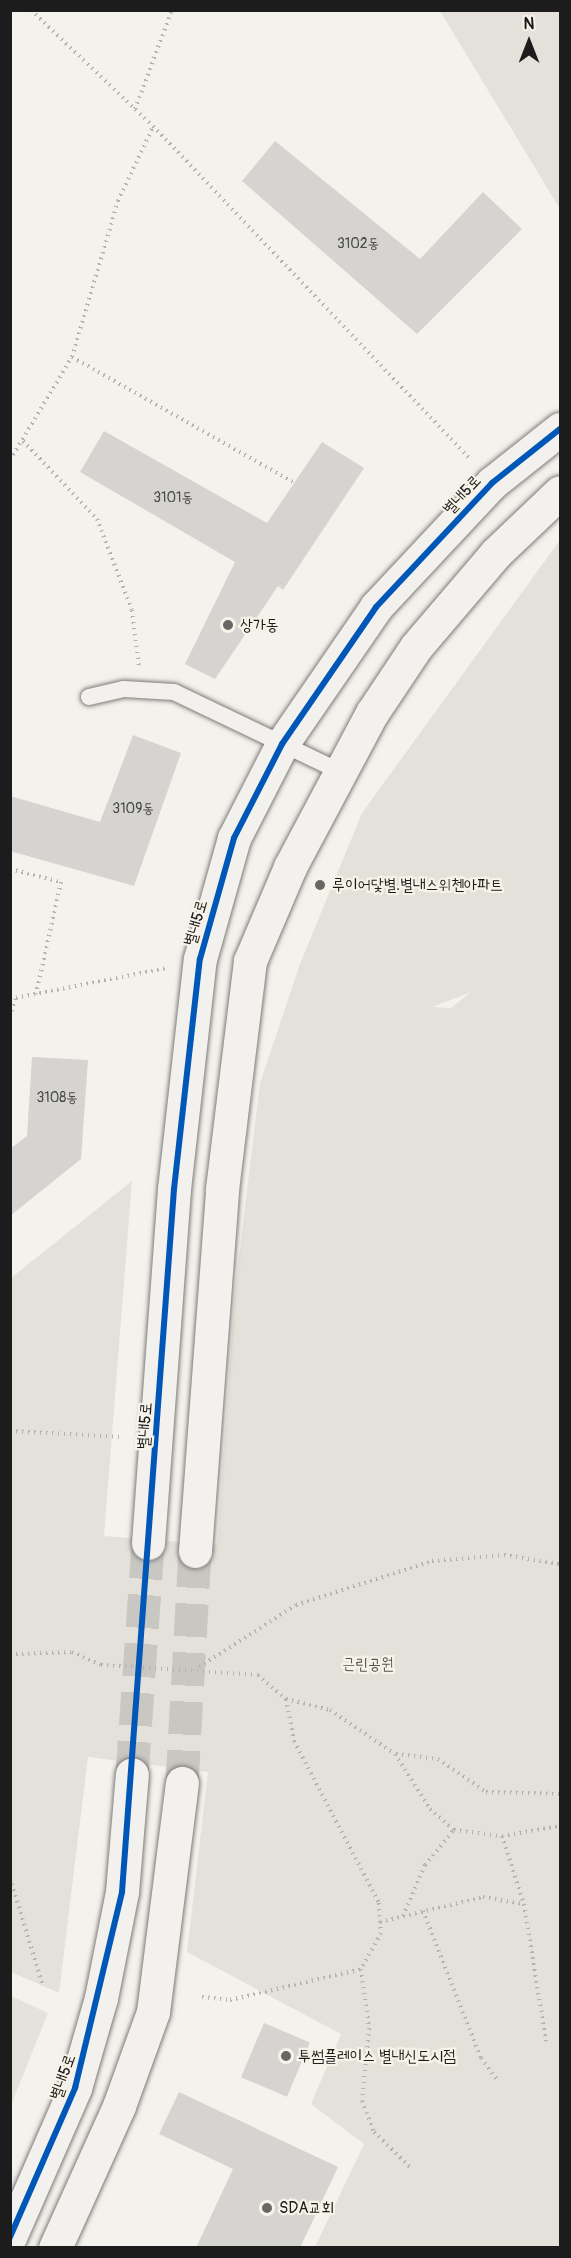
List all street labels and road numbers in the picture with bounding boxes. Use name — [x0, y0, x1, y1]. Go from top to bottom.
street label: 별내5로 — [439, 471, 485, 519]
street label: 별내5로 — [180, 898, 212, 948]
street label: 별내5로 — [134, 1402, 156, 1450]
street label: 별내5로 — [46, 2052, 80, 2102]

